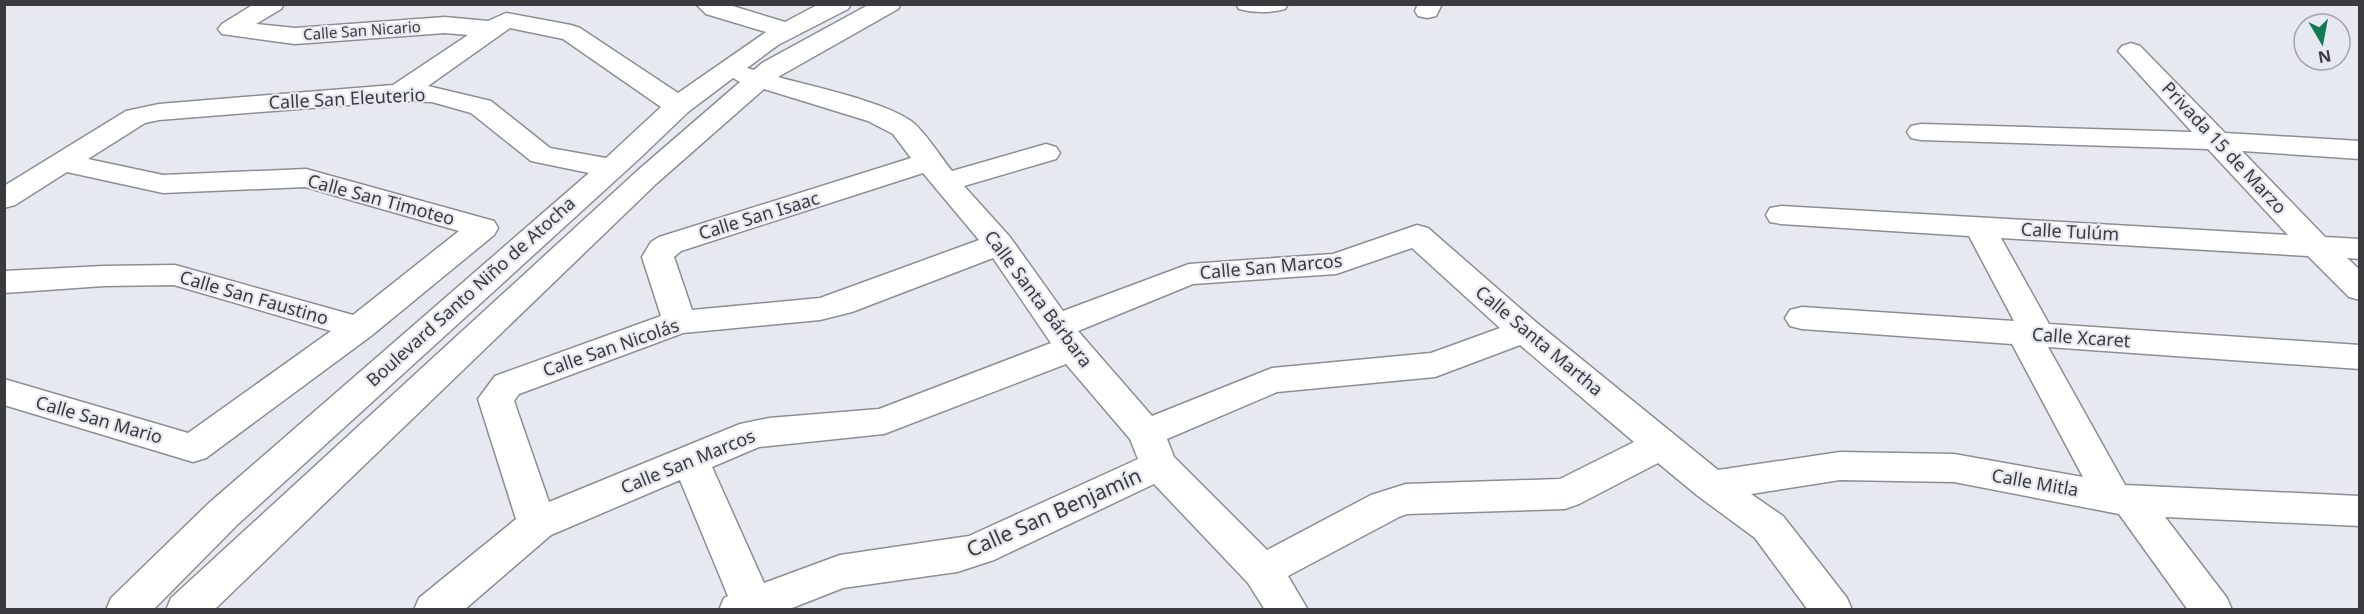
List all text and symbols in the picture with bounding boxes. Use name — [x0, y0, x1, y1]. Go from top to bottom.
north arrow — [2292, 12, 2352, 72]
street label: Calle San Nicario — [302, 16, 421, 44]
text: N — [2316, 45, 2333, 69]
street label: Privada 15 de Marzo — [2157, 76, 2292, 219]
street label: Calle San Eleuterio — [268, 82, 426, 114]
street label: Calle San Timoteo — [305, 168, 457, 230]
street label: Calle San Isaac — [695, 185, 822, 245]
street label: Boulevard Santo Niño de Atocha — [361, 191, 580, 392]
street label: Calle Tulúm — [2020, 216, 2120, 246]
street label: Calle Santa Bárbara — [979, 225, 1098, 372]
street label: Calle San Marcos — [1199, 248, 1343, 284]
street label: Calle San Faustino — [177, 264, 331, 330]
street label: Calle Santa Martha — [1471, 280, 1608, 401]
street label: Calle San Nicolás — [539, 312, 682, 382]
street label: Calle Xcaret — [2031, 322, 2132, 352]
street label: Calle San Mario — [33, 389, 165, 449]
street label: Calle San Marcos — [617, 423, 758, 499]
street label: Calle San Benjamín — [962, 461, 1145, 563]
street label: Calle Mitla — [1990, 463, 2080, 501]

